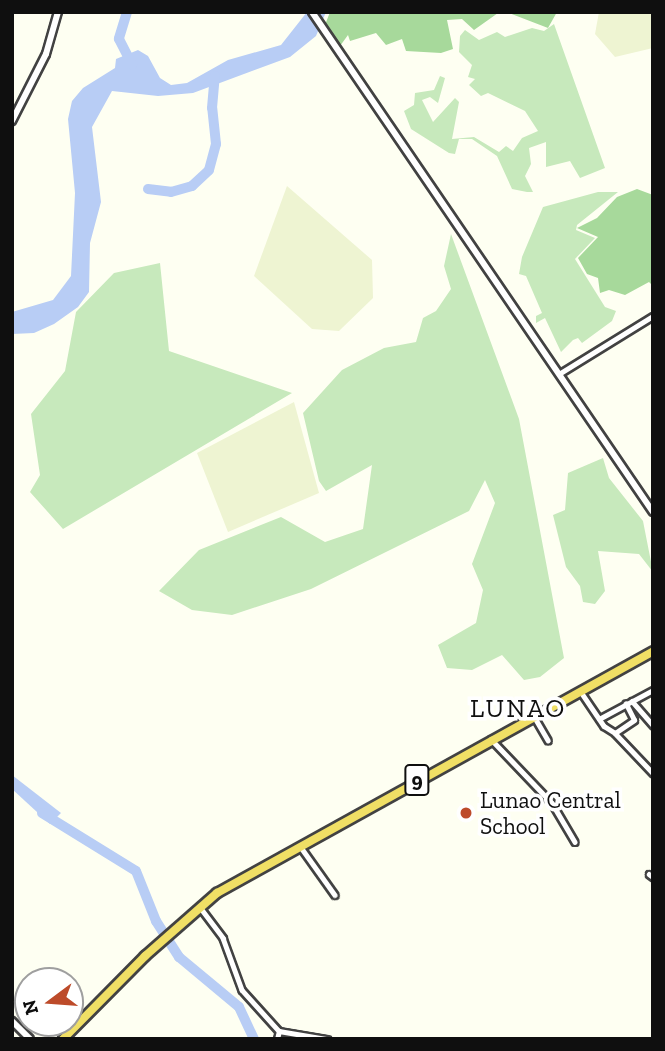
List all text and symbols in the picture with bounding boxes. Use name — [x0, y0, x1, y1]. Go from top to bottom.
district label: LUNAO — [471, 693, 565, 725]
road number: 9 — [403, 762, 431, 798]
place label: Lunao Central School — [480, 786, 621, 840]
marker: Lunao Central School — [458, 805, 474, 821]
north arrow — [14, 967, 84, 1037]
text: N — [17, 997, 43, 1017]

